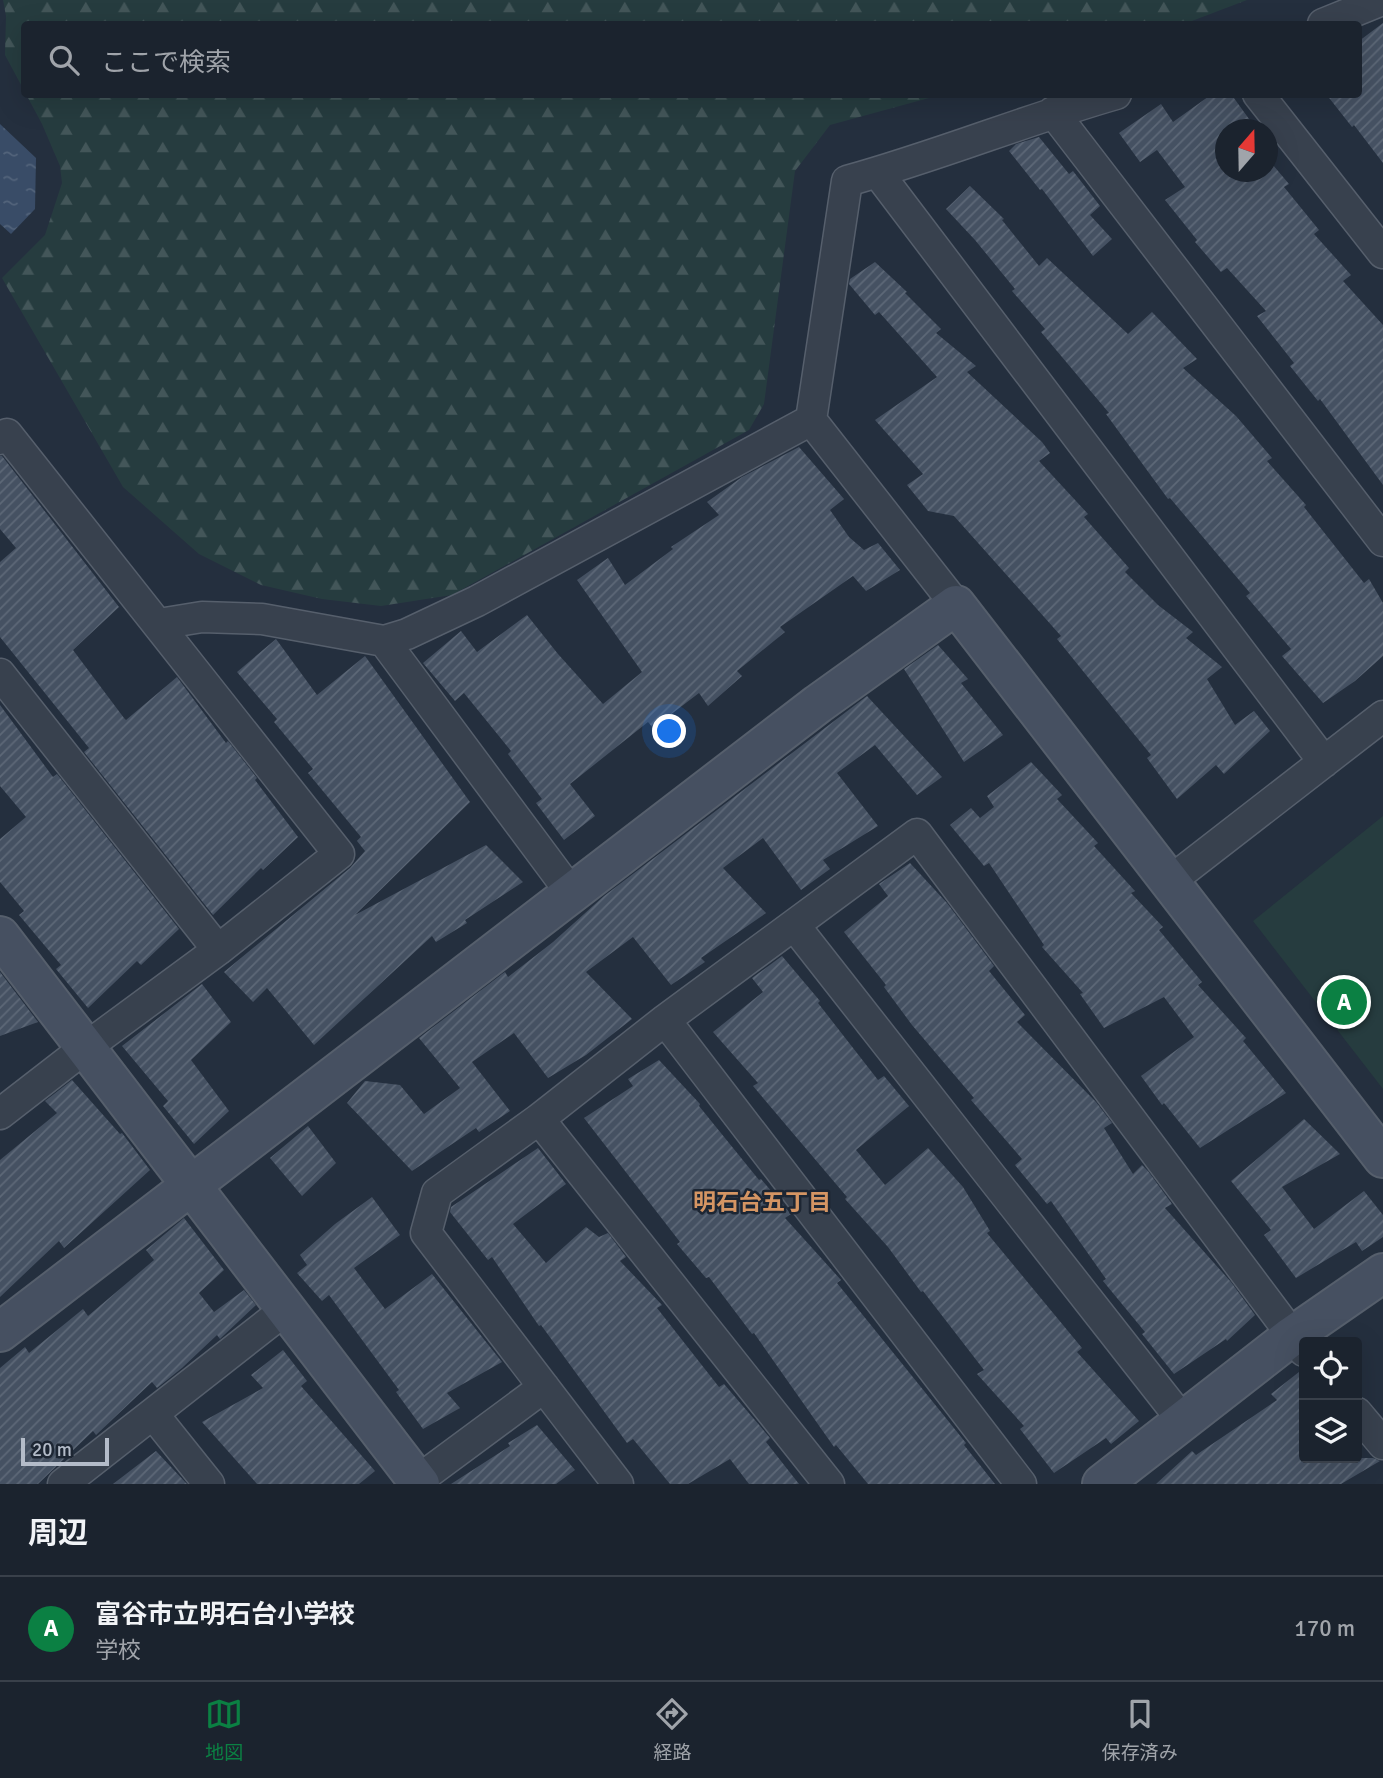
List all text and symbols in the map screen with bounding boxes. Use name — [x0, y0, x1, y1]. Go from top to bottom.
search box — [21, 21, 1362, 98]
icon: search — [45, 41, 83, 79]
text: ここで検索 — [101, 47, 231, 79]
north arrow — [1215, 119, 1278, 182]
your location — [652, 714, 686, 748]
pin: A — [1321, 976, 1367, 1028]
district label: 明石台五丁目 — [693, 1188, 831, 1217]
map controls — [1299, 1337, 1362, 1463]
button: locate — [1299, 1337, 1362, 1400]
button: layers — [1299, 1400, 1362, 1463]
scale bar — [21, 1435, 108, 1467]
text: 20 m — [32, 1438, 72, 1462]
text: 周辺 — [28, 1515, 88, 1552]
text: 富谷市立明石台小学校 — [95, 1599, 355, 1631]
text: A — [44, 1614, 58, 1643]
text: 170 m — [1294, 1614, 1355, 1643]
text: 学校 — [95, 1636, 141, 1665]
tab: 地図 — [205, 1695, 243, 1765]
tab: 経路 — [653, 1695, 692, 1765]
tab: 保存済み — [1102, 1695, 1178, 1765]

